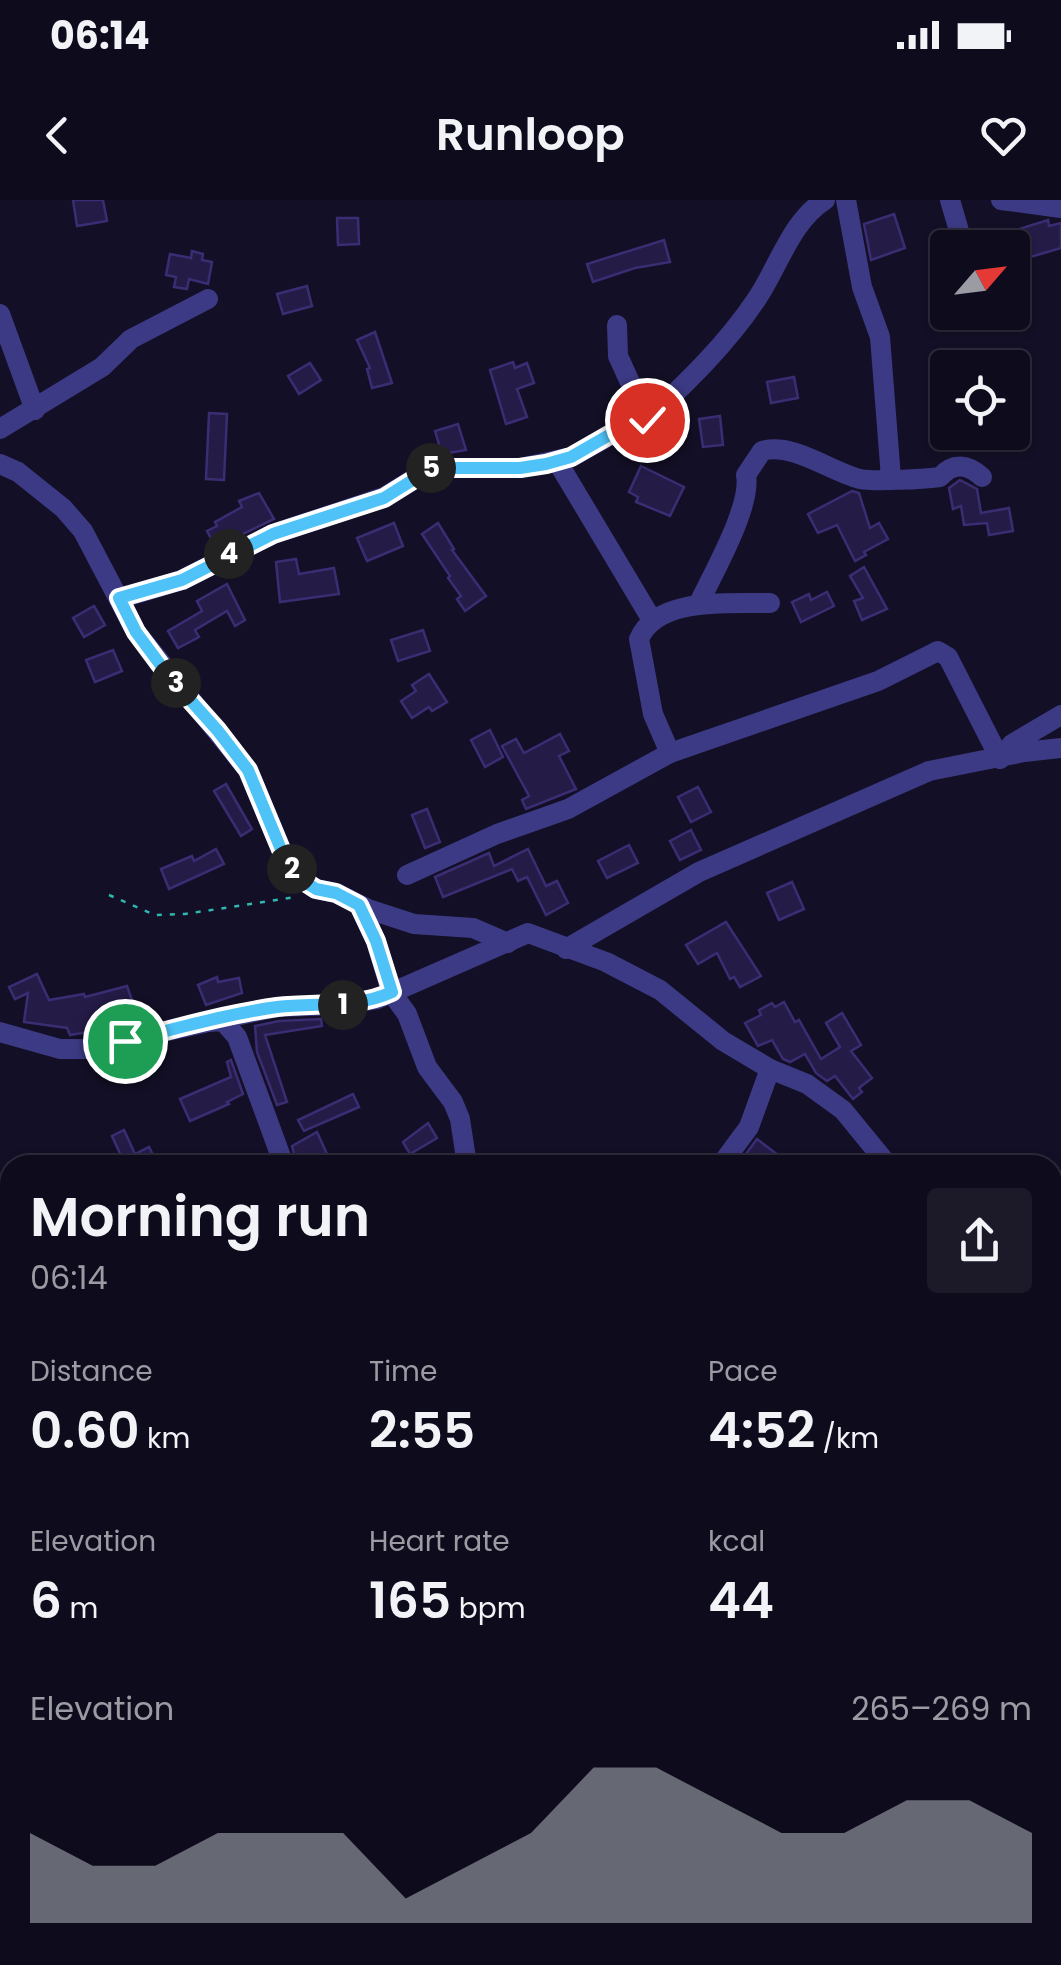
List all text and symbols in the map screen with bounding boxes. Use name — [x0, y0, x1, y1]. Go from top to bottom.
text: 06:14 — [50, 9, 150, 62]
text: Runloop — [436, 103, 625, 166]
icon: back — [30, 108, 85, 163]
icon: heart — [976, 108, 1031, 163]
north arrow — [930, 230, 1030, 330]
map controls — [930, 230, 1030, 450]
button: locate — [930, 350, 1030, 450]
pin — [605, 378, 690, 463]
icon: check — [620, 393, 675, 448]
pin: 5 — [406, 443, 456, 493]
text: 5 — [422, 448, 440, 487]
pin: 4 — [204, 529, 254, 579]
text: 4 — [220, 534, 238, 573]
pin: 3 — [151, 658, 201, 708]
text: 3 — [168, 663, 184, 702]
pin: 2 — [267, 844, 317, 894]
text: 2 — [284, 849, 300, 888]
pin: 1 — [318, 980, 368, 1030]
text: 1 — [338, 985, 348, 1024]
pin — [83, 999, 168, 1084]
icon: arrive — [98, 1014, 153, 1069]
text: Morning run — [30, 1178, 370, 1255]
button: share — [927, 1188, 1032, 1293]
text: 06:14 — [30, 1255, 108, 1300]
text: Distance — [30, 1352, 153, 1391]
text: Time — [369, 1352, 437, 1391]
text: Pace — [708, 1352, 778, 1391]
text: 0.60 — [30, 1395, 140, 1466]
text: 2:55 — [369, 1395, 475, 1466]
text: 4:52 — [708, 1395, 815, 1466]
text: km — [140, 1419, 190, 1458]
text: /km — [815, 1419, 879, 1458]
text: Elevation — [30, 1522, 156, 1561]
text: Heart rate — [369, 1522, 510, 1561]
text: kcal — [708, 1522, 765, 1561]
text: 6 — [30, 1565, 62, 1636]
text: 165 — [369, 1565, 451, 1636]
text: 44 — [708, 1565, 774, 1636]
text: m — [62, 1589, 98, 1628]
text: bpm — [451, 1589, 526, 1628]
text: Elevation — [30, 1686, 174, 1731]
text: 265–269 m — [851, 1686, 1032, 1731]

